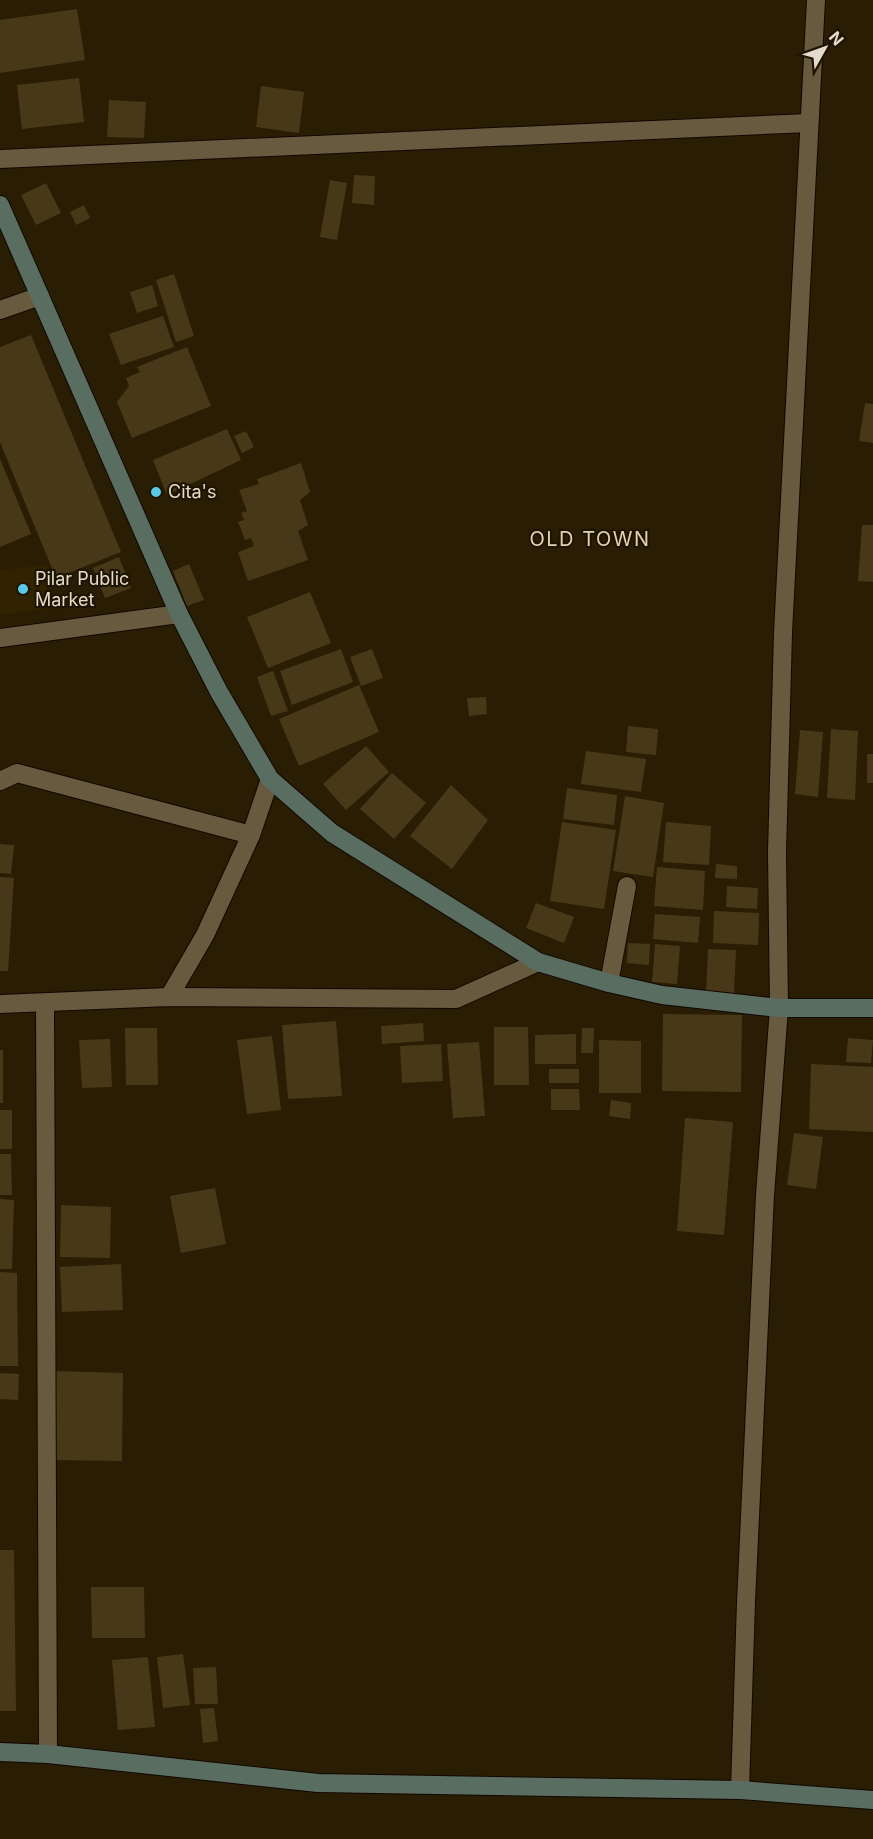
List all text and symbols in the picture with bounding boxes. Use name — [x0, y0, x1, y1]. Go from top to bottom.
north arrow — [795, 18, 855, 78]
text: N — [825, 27, 848, 49]
place label: Cita's — [168, 481, 217, 502]
marker: Cita's — [149, 485, 163, 499]
district label: OLD TOWN — [529, 527, 651, 551]
place label: Pilar Public Market — [35, 568, 129, 610]
marker: Pilar Public Market — [16, 582, 30, 596]

